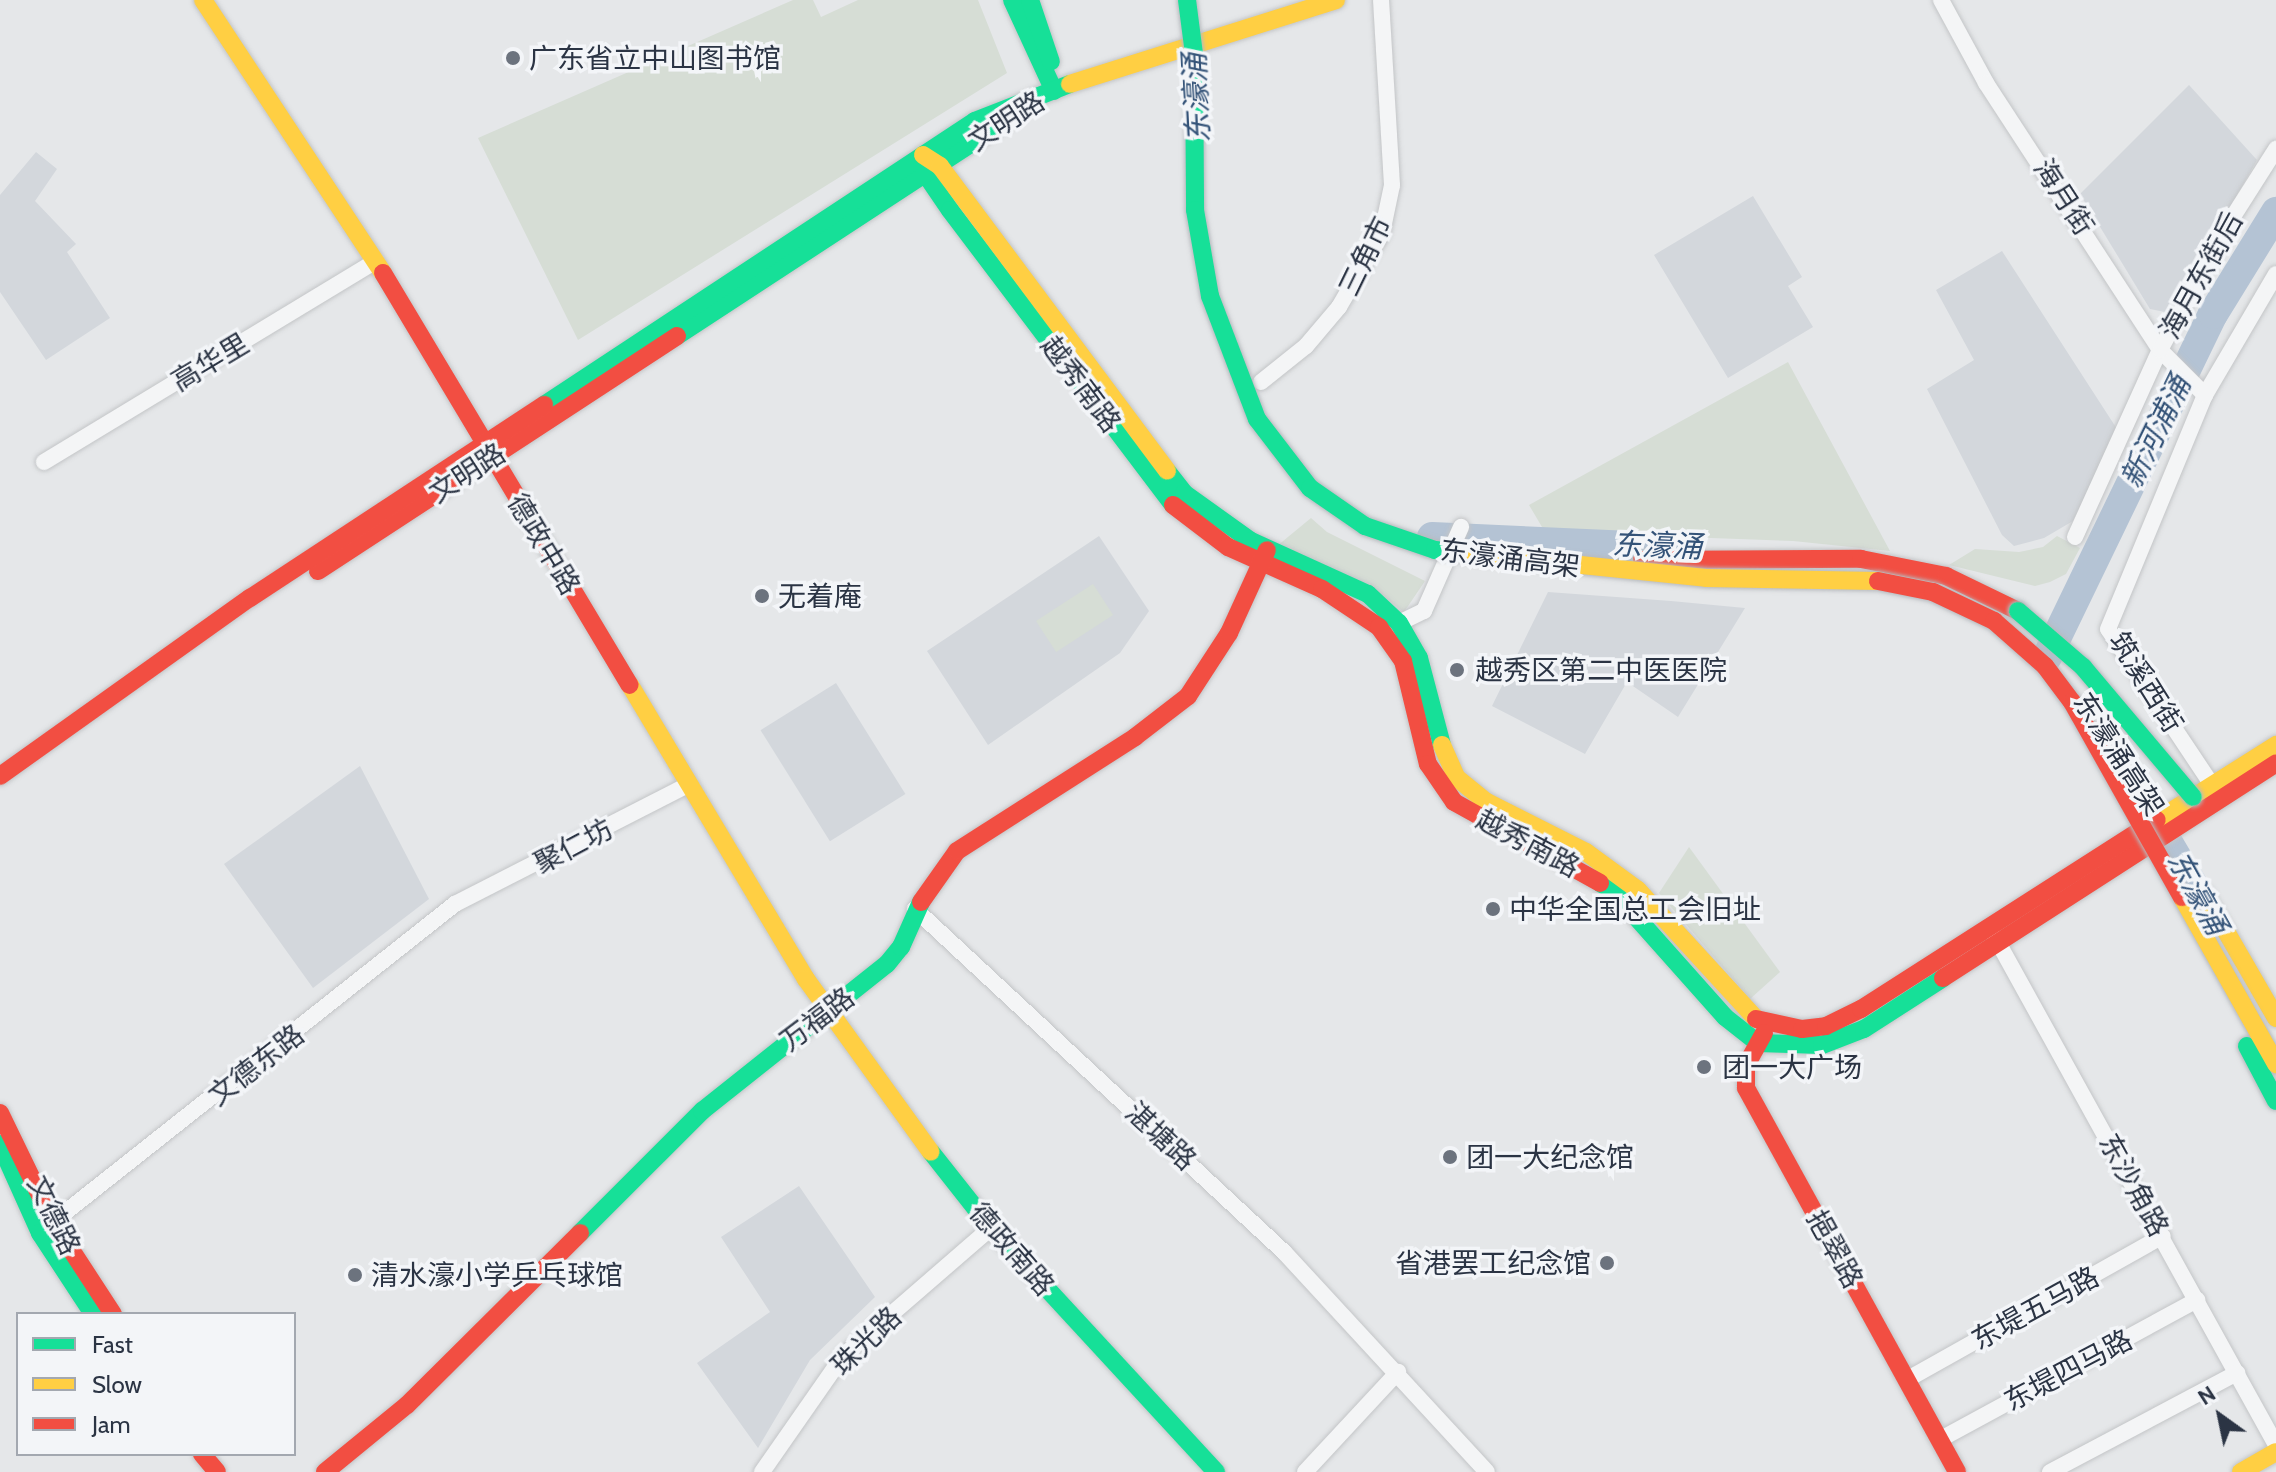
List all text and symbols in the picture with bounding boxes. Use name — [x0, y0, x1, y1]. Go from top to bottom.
place label: 广东省立中山图书馆 — [529, 41, 781, 75]
marker: 广东省立中山图书馆 — [504, 49, 522, 67]
water label: 东濠涌 — [1177, 52, 1217, 144]
street label: 文明路 — [962, 84, 1050, 158]
street label: 海月街 — [2027, 153, 2101, 241]
street label: 海月东街后 — [2152, 206, 2250, 344]
street label: 三角市 — [1331, 211, 1399, 301]
street label: 高华里 — [165, 326, 255, 398]
street label: 越秀南路 — [1034, 329, 1128, 439]
water label: 新河浦涌 — [2114, 370, 2198, 494]
street label: 文明路 — [423, 436, 511, 510]
street label: 德政中路 — [501, 487, 587, 601]
water label: 东濠涌 — [1611, 526, 1703, 566]
street label: 东濠涌高架 — [1438, 533, 1582, 583]
place label: 无着庵 — [778, 579, 862, 613]
marker: 无着庵 — [753, 587, 771, 605]
street label: 筑溪西街 — [2102, 626, 2190, 738]
place label: 越秀区第二中医医院 — [1475, 653, 1727, 687]
marker: 越秀区第二中医医院 — [1446, 659, 1468, 681]
street label: 东濠涌高架 — [2067, 686, 2171, 822]
street label: 越秀南路 — [1471, 802, 1585, 884]
street label: 聚仁坊 — [528, 811, 618, 881]
water label: 东濠涌 — [2159, 845, 2235, 941]
place label: 中华全国总工会旧址 — [1509, 892, 1761, 926]
marker: 中华全国总工会旧址 — [1484, 900, 1502, 918]
street label: 万福路 — [773, 980, 861, 1058]
street label: 文德东路 — [202, 1017, 310, 1113]
place label: 团一大广场 — [1722, 1050, 1862, 1084]
marker: 团一大广场 — [1693, 1056, 1715, 1078]
street label: 湛塘路 — [1119, 1095, 1203, 1177]
street label: 东沙角路 — [2092, 1128, 2176, 1242]
place label: 团一大纪念馆 — [1466, 1140, 1634, 1174]
marker: 团一大纪念馆 — [1441, 1148, 1459, 1166]
street label: 文德路 — [20, 1170, 88, 1260]
street label: 德政南路 — [963, 1196, 1061, 1302]
street label: 挹翠路 — [1800, 1204, 1870, 1294]
place label: 省港罢工纪念馆 — [1395, 1246, 1591, 1280]
marker: 省港罢工纪念馆 — [1598, 1254, 1616, 1272]
place label: 清水濠小学乒乓球馆 — [371, 1258, 623, 1292]
street label: 东堤五马路 — [1966, 1259, 2104, 1357]
marker: 清水濠小学乒乓球馆 — [346, 1266, 364, 1284]
street label: 珠光路 — [824, 1300, 908, 1382]
legend — [16, 1312, 296, 1456]
street label: 东堤四马路 — [1998, 1322, 2138, 1418]
text: Fast — [92, 1330, 133, 1359]
text: Slow — [92, 1370, 142, 1399]
north arrow — [2180, 1376, 2260, 1456]
text: N — [2193, 1380, 2221, 1411]
text: Jam — [92, 1410, 130, 1439]

